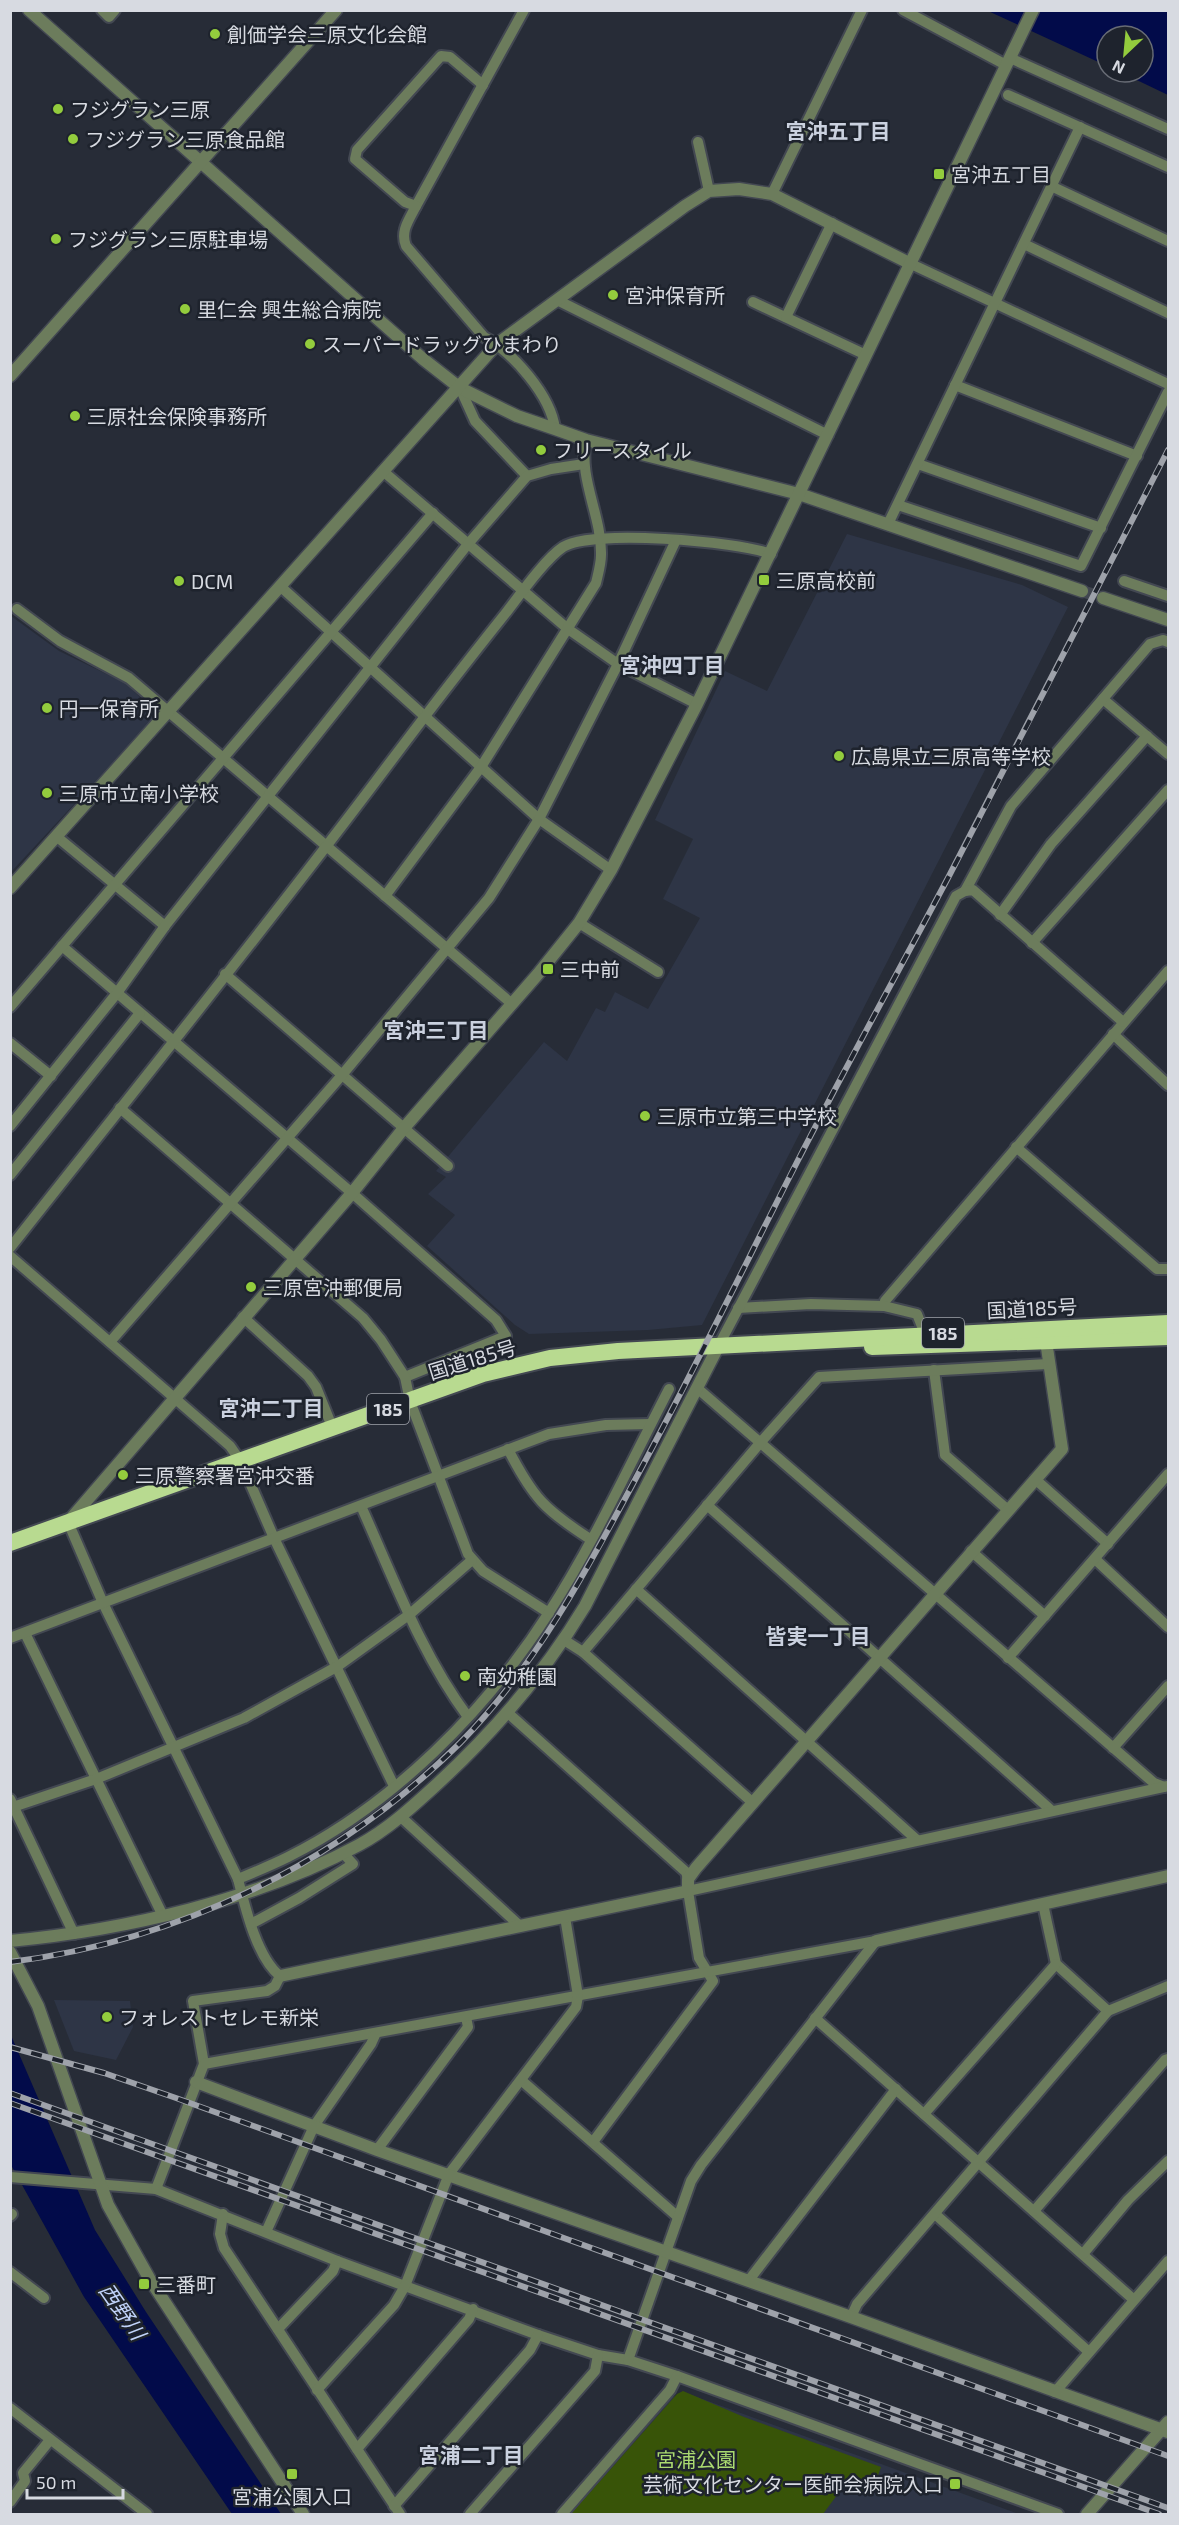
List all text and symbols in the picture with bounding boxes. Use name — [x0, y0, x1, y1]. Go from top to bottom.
place label: 創価学会三原文化会館 — [227, 22, 427, 46]
north arrow — [1095, 24, 1155, 84]
marker: 創価学会三原文化会館 — [208, 27, 222, 41]
text: N — [1109, 57, 1128, 79]
place label: フジグラン三原 — [70, 97, 210, 121]
marker: フジグラン三原 — [51, 102, 65, 116]
district label: 宮沖五丁目 — [786, 118, 891, 143]
place label: フジグラン三原食品館 — [85, 127, 285, 151]
marker: フジグラン三原食品館 — [66, 132, 80, 146]
place label: 宮沖五丁目 — [951, 162, 1051, 186]
marker: 宮沖五丁目 — [932, 167, 946, 181]
place label: フジグラン三原駐車場 — [68, 227, 268, 251]
marker: フジグラン三原駐車場 — [49, 232, 63, 246]
place label: 宮沖保育所 — [625, 283, 725, 307]
marker: 宮沖保育所 — [606, 288, 620, 302]
place label: 里仁会 興生総合病院 — [197, 297, 381, 321]
marker: 里仁会 興生総合病院 — [178, 302, 192, 316]
place label: スーパードラッグひまわり — [322, 332, 562, 356]
marker: スーパードラッグひまわり — [303, 337, 317, 351]
place label: 三原社会保険事務所 — [87, 404, 267, 428]
marker: 三原社会保険事務所 — [68, 409, 82, 423]
place label: フリースタイル — [553, 438, 692, 462]
marker: フリースタイル — [534, 443, 548, 457]
place label: 三原高校前 — [776, 568, 876, 592]
place label: DCM — [191, 569, 233, 593]
marker: 三原高校前 — [757, 573, 771, 587]
marker: DCM — [172, 574, 186, 588]
district label: 宮沖四丁目 — [620, 652, 725, 677]
place label: 円一保育所 — [59, 696, 159, 720]
marker: 円一保育所 — [40, 701, 54, 715]
place label: 広島県立三原高等学校 — [851, 744, 1051, 768]
marker: 広島県立三原高等学校 — [832, 749, 846, 763]
place label: 三原市立南小学校 — [59, 781, 219, 805]
marker: 三原市立南小学校 — [40, 786, 54, 800]
place label: 三中前 — [560, 957, 620, 981]
marker: 三中前 — [541, 962, 555, 976]
district label: 宮沖三丁目 — [384, 1017, 489, 1042]
place label: 三原市立第三中学校 — [657, 1104, 837, 1128]
marker: 三原市立第三中学校 — [638, 1109, 652, 1123]
place label: 三原宮沖郵便局 — [263, 1275, 403, 1299]
marker: 三原宮沖郵便局 — [244, 1280, 258, 1294]
street label: 国道185号 — [986, 1294, 1078, 1322]
road number: 185 — [922, 1318, 964, 1348]
street label: 国道185号 — [425, 1334, 519, 1384]
road number: 185 — [367, 1394, 409, 1424]
district label: 宮沖二丁目 — [219, 1395, 324, 1420]
place label: 三原警察署宮沖交番 — [135, 1463, 315, 1487]
marker: 三原警察署宮沖交番 — [116, 1468, 130, 1482]
district label: 皆実一丁目 — [766, 1623, 871, 1648]
place label: 南幼稚園 — [477, 1664, 557, 1688]
marker: 南幼稚園 — [458, 1669, 472, 1683]
place label: フォレストセレモ新栄 — [119, 2005, 319, 2029]
marker: フォレストセレモ新栄 — [100, 2010, 114, 2024]
place label: 三番町 — [156, 2272, 216, 2296]
marker: 三番町 — [137, 2277, 151, 2291]
water label: 西野川 — [95, 2278, 152, 2346]
district label: 宮浦二丁目 — [419, 2442, 524, 2467]
park label: 宮浦公園 — [656, 2447, 736, 2471]
scale bar — [27, 2462, 123, 2500]
marker: 宮浦公園入口 — [285, 2467, 299, 2481]
text: 50 m — [36, 2471, 76, 2493]
place label: 芸術文化センター医師会病院入口 — [643, 2472, 943, 2496]
marker: 芸術文化センター医師会病院入口 — [948, 2477, 962, 2491]
place label: 宮浦公園入口 — [232, 2484, 352, 2508]

